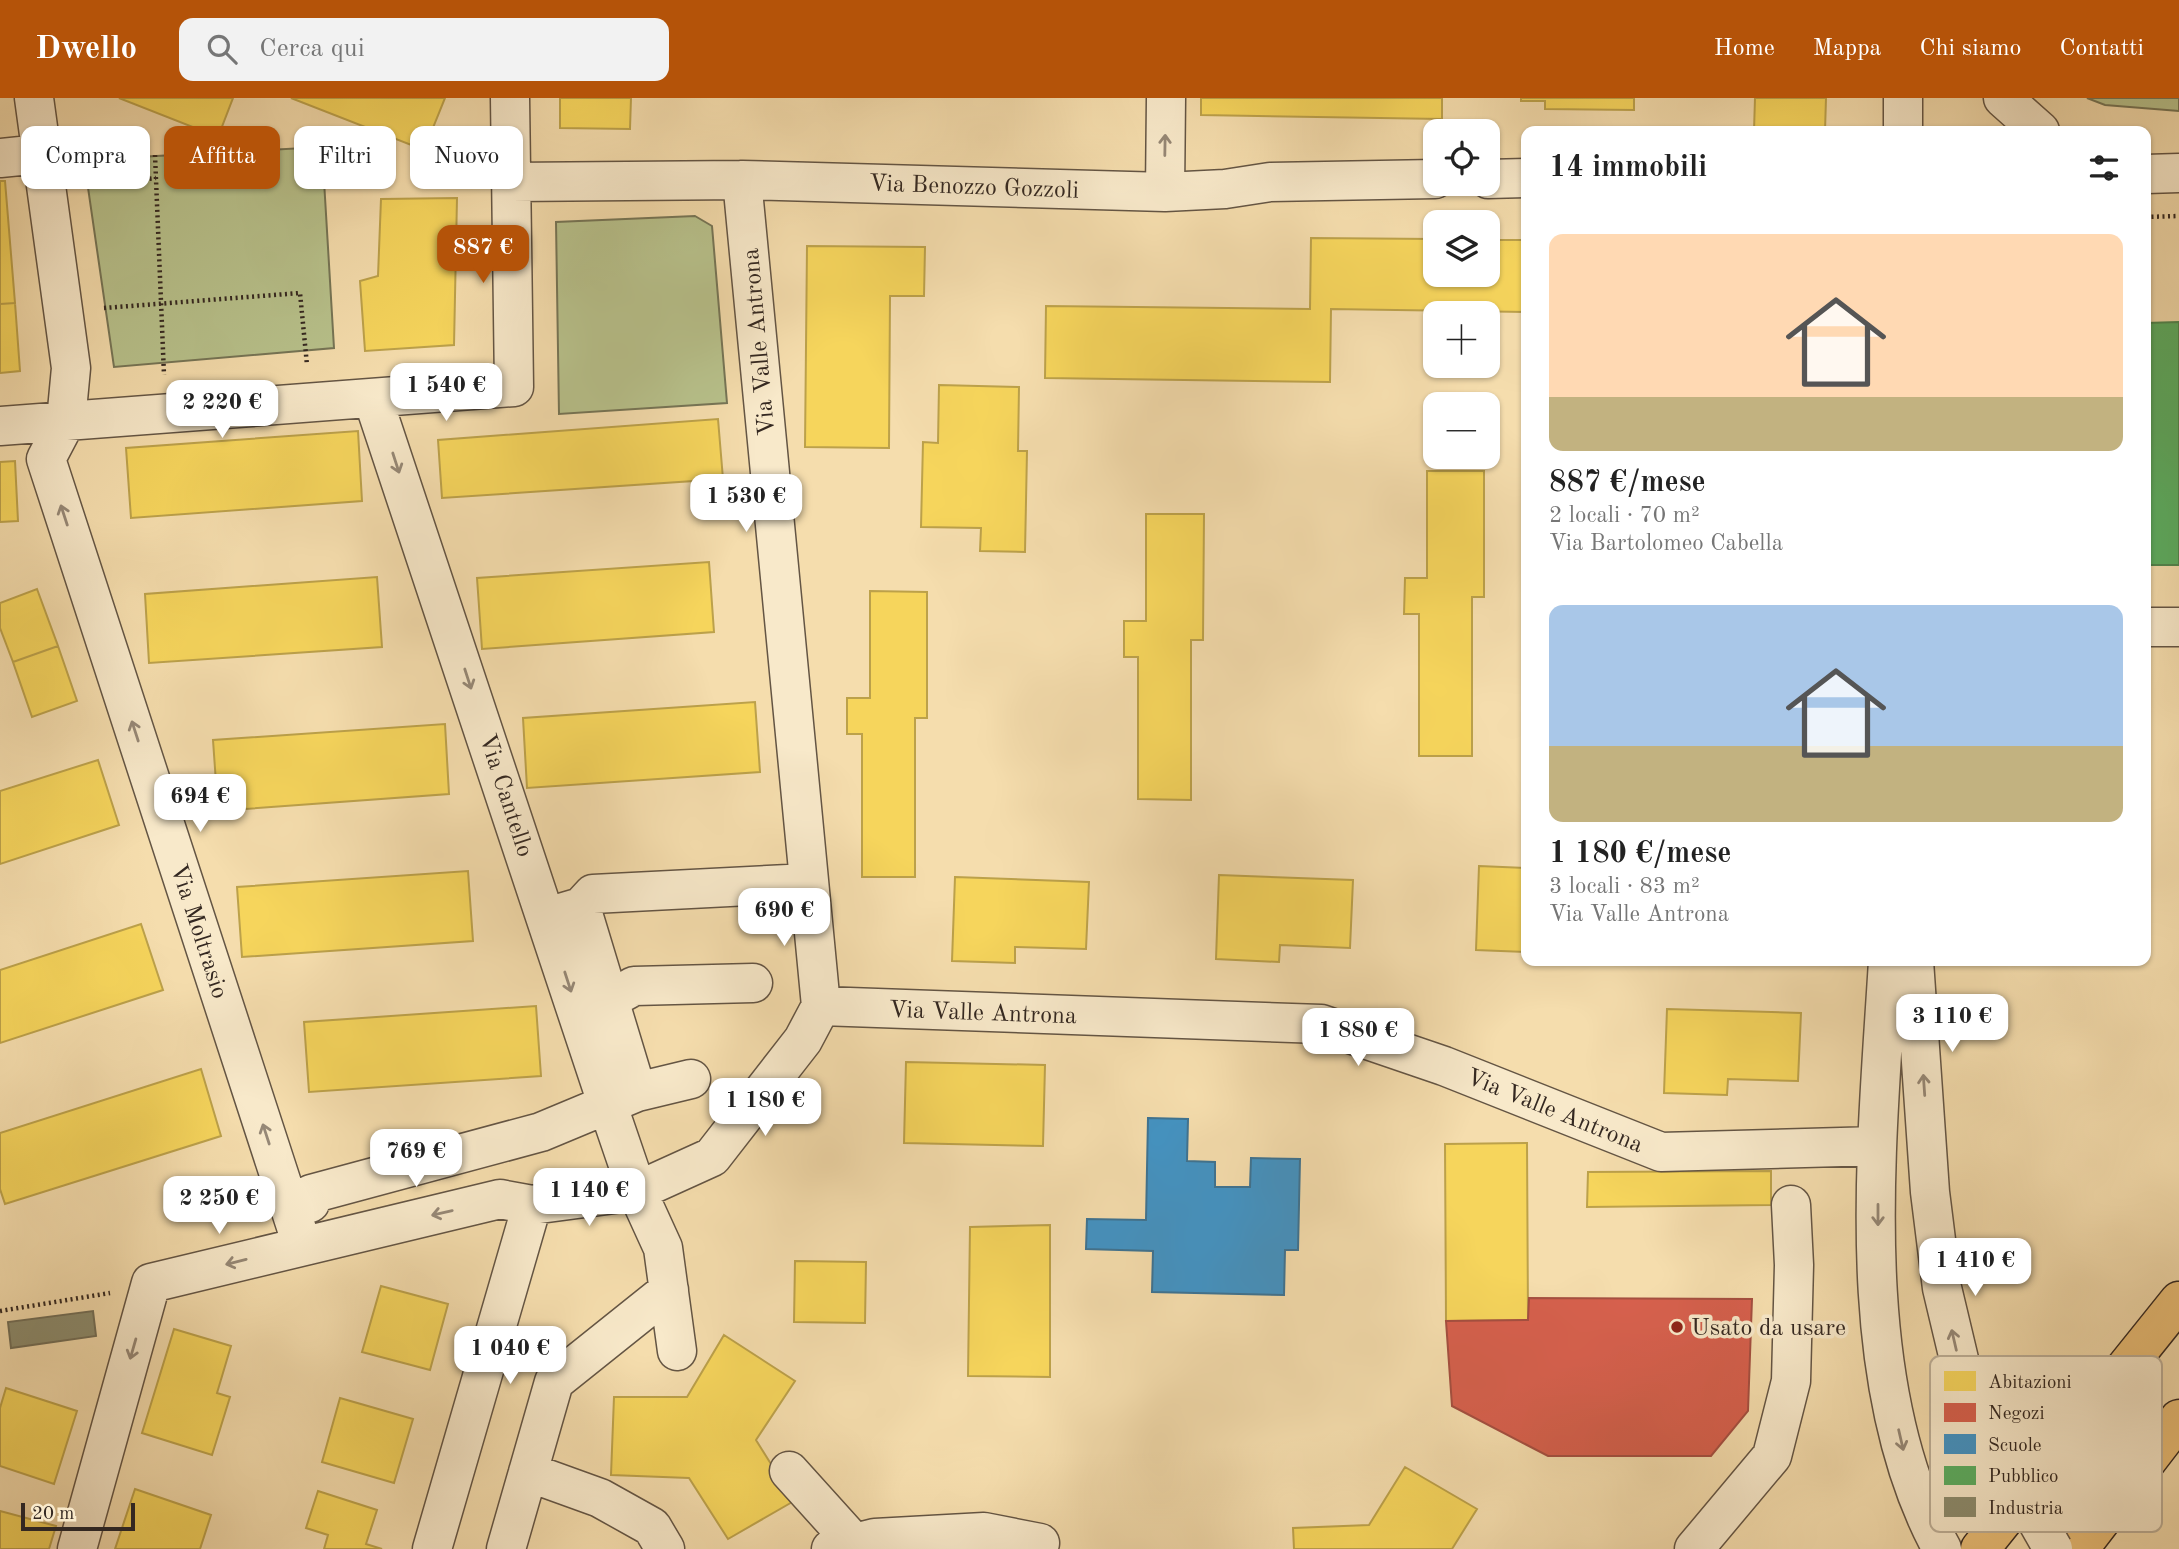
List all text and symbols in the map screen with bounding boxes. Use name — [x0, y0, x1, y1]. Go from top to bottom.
search box — [179, 18, 669, 81]
icon: search — [203, 30, 241, 68]
text: Dwello — [35, 33, 137, 66]
text: Cerca qui — [259, 36, 365, 62]
text: Home — [1714, 37, 1775, 61]
text: Mappa — [1813, 37, 1881, 61]
text: Chi siamo — [1919, 37, 2022, 61]
text: Contatti — [2060, 37, 2144, 61]
map controls — [1423, 119, 1500, 469]
button: locate — [1423, 119, 1500, 196]
chip: Compra — [21, 126, 150, 189]
chip: Affitta — [164, 126, 280, 189]
chip: Filtri — [294, 126, 396, 189]
chip: Nuovo — [410, 126, 523, 189]
one-way arrow — [1159, 134, 1172, 157]
icon: filters — [2085, 149, 2123, 187]
text: 14 immobili — [1549, 153, 1707, 183]
street label: Via Benozzo Gozzoli — [869, 172, 1079, 204]
button: layers — [1423, 210, 1500, 287]
pin: 887 € — [434, 226, 532, 285]
text: 887 € — [453, 236, 513, 259]
street label: Via Valle Antrona — [740, 247, 780, 436]
icon: home — [1773, 279, 1899, 405]
button: + — [1423, 301, 1500, 378]
pin: 1 540 € — [381, 364, 511, 423]
text: 1 540 € — [406, 374, 486, 397]
pin: 2 220 € — [157, 380, 287, 440]
text: 2 220 € — [182, 391, 262, 414]
button: − — [1423, 392, 1500, 469]
one-way arrow — [391, 452, 404, 474]
text: 887 €/mese — [1549, 468, 1706, 498]
pin: 1 530 € — [681, 474, 811, 534]
text: 1 530 € — [706, 485, 786, 508]
one-way arrow — [57, 504, 69, 526]
text: 2 locali · 70 m² — [1549, 504, 1700, 527]
text: Via Bartolomeo Cabella — [1549, 532, 1783, 555]
icon: home — [1773, 650, 1899, 776]
one-way arrow — [463, 668, 476, 690]
one-way arrow — [127, 720, 140, 742]
street label: Via Cantello — [474, 731, 536, 860]
pin: 694 € — [151, 774, 249, 834]
text: 694 € — [170, 785, 230, 808]
text: 1 180 €/mese — [1549, 839, 1732, 869]
street label: Via Moltrasio — [165, 861, 231, 1002]
text: 3 locali · 83 m² — [1549, 875, 1700, 898]
pin: 690 € — [735, 888, 833, 948]
text: 690 € — [754, 899, 814, 922]
text: Via Valle Antrona — [1549, 903, 1729, 926]
one-way arrow — [562, 971, 575, 993]
pin: 3 110 € — [1887, 995, 2017, 1054]
street label: Via Valle Antrona — [889, 999, 1077, 1029]
text: 3 110 € — [1912, 1005, 1992, 1028]
pin: 1 880 € — [1293, 1009, 1423, 1068]
text: 1 880 € — [1318, 1019, 1398, 1042]
street label: Via Valle Antrona — [1463, 1066, 1646, 1158]
one-way arrow — [1917, 1074, 1930, 1097]
pin: 1 180 € — [700, 1079, 830, 1138]
text: 1 180 € — [725, 1089, 805, 1112]
one-way arrow — [259, 1123, 271, 1145]
pin: 769 € — [367, 1130, 465, 1189]
text: 769 € — [386, 1140, 446, 1163]
pin: 1 140 € — [524, 1168, 654, 1228]
pin: 2 250 € — [154, 1176, 284, 1236]
text: 1 140 € — [549, 1179, 629, 1202]
text: 2 250 € — [179, 1187, 259, 1210]
one-way arrow — [1871, 1203, 1885, 1226]
one-way arrow — [431, 1207, 454, 1220]
pin: 1 410 € — [1910, 1238, 2040, 1298]
text: 1 410 € — [1935, 1249, 2015, 1272]
one-way arrow — [225, 1256, 248, 1269]
place label: Usato da usare — [1691, 1317, 1846, 1341]
marker: Usato da usare — [1669, 1319, 1685, 1335]
pin: 1 040 € — [445, 1326, 575, 1386]
one-way arrow — [1947, 1329, 1960, 1351]
one-way arrow — [126, 1337, 139, 1360]
text: 1 040 € — [470, 1337, 550, 1360]
legend — [1930, 1356, 2162, 1532]
text: Abitazioni — [1988, 1374, 2072, 1393]
text: Negozi — [1988, 1405, 2045, 1424]
one-way arrow — [1895, 1428, 1909, 1451]
text: Scuole — [1988, 1437, 2042, 1456]
text: Pubblico — [1988, 1468, 2059, 1487]
scale bar — [21, 1500, 135, 1532]
text: Industria — [1988, 1500, 2064, 1519]
text: 20 m — [32, 1505, 74, 1524]

